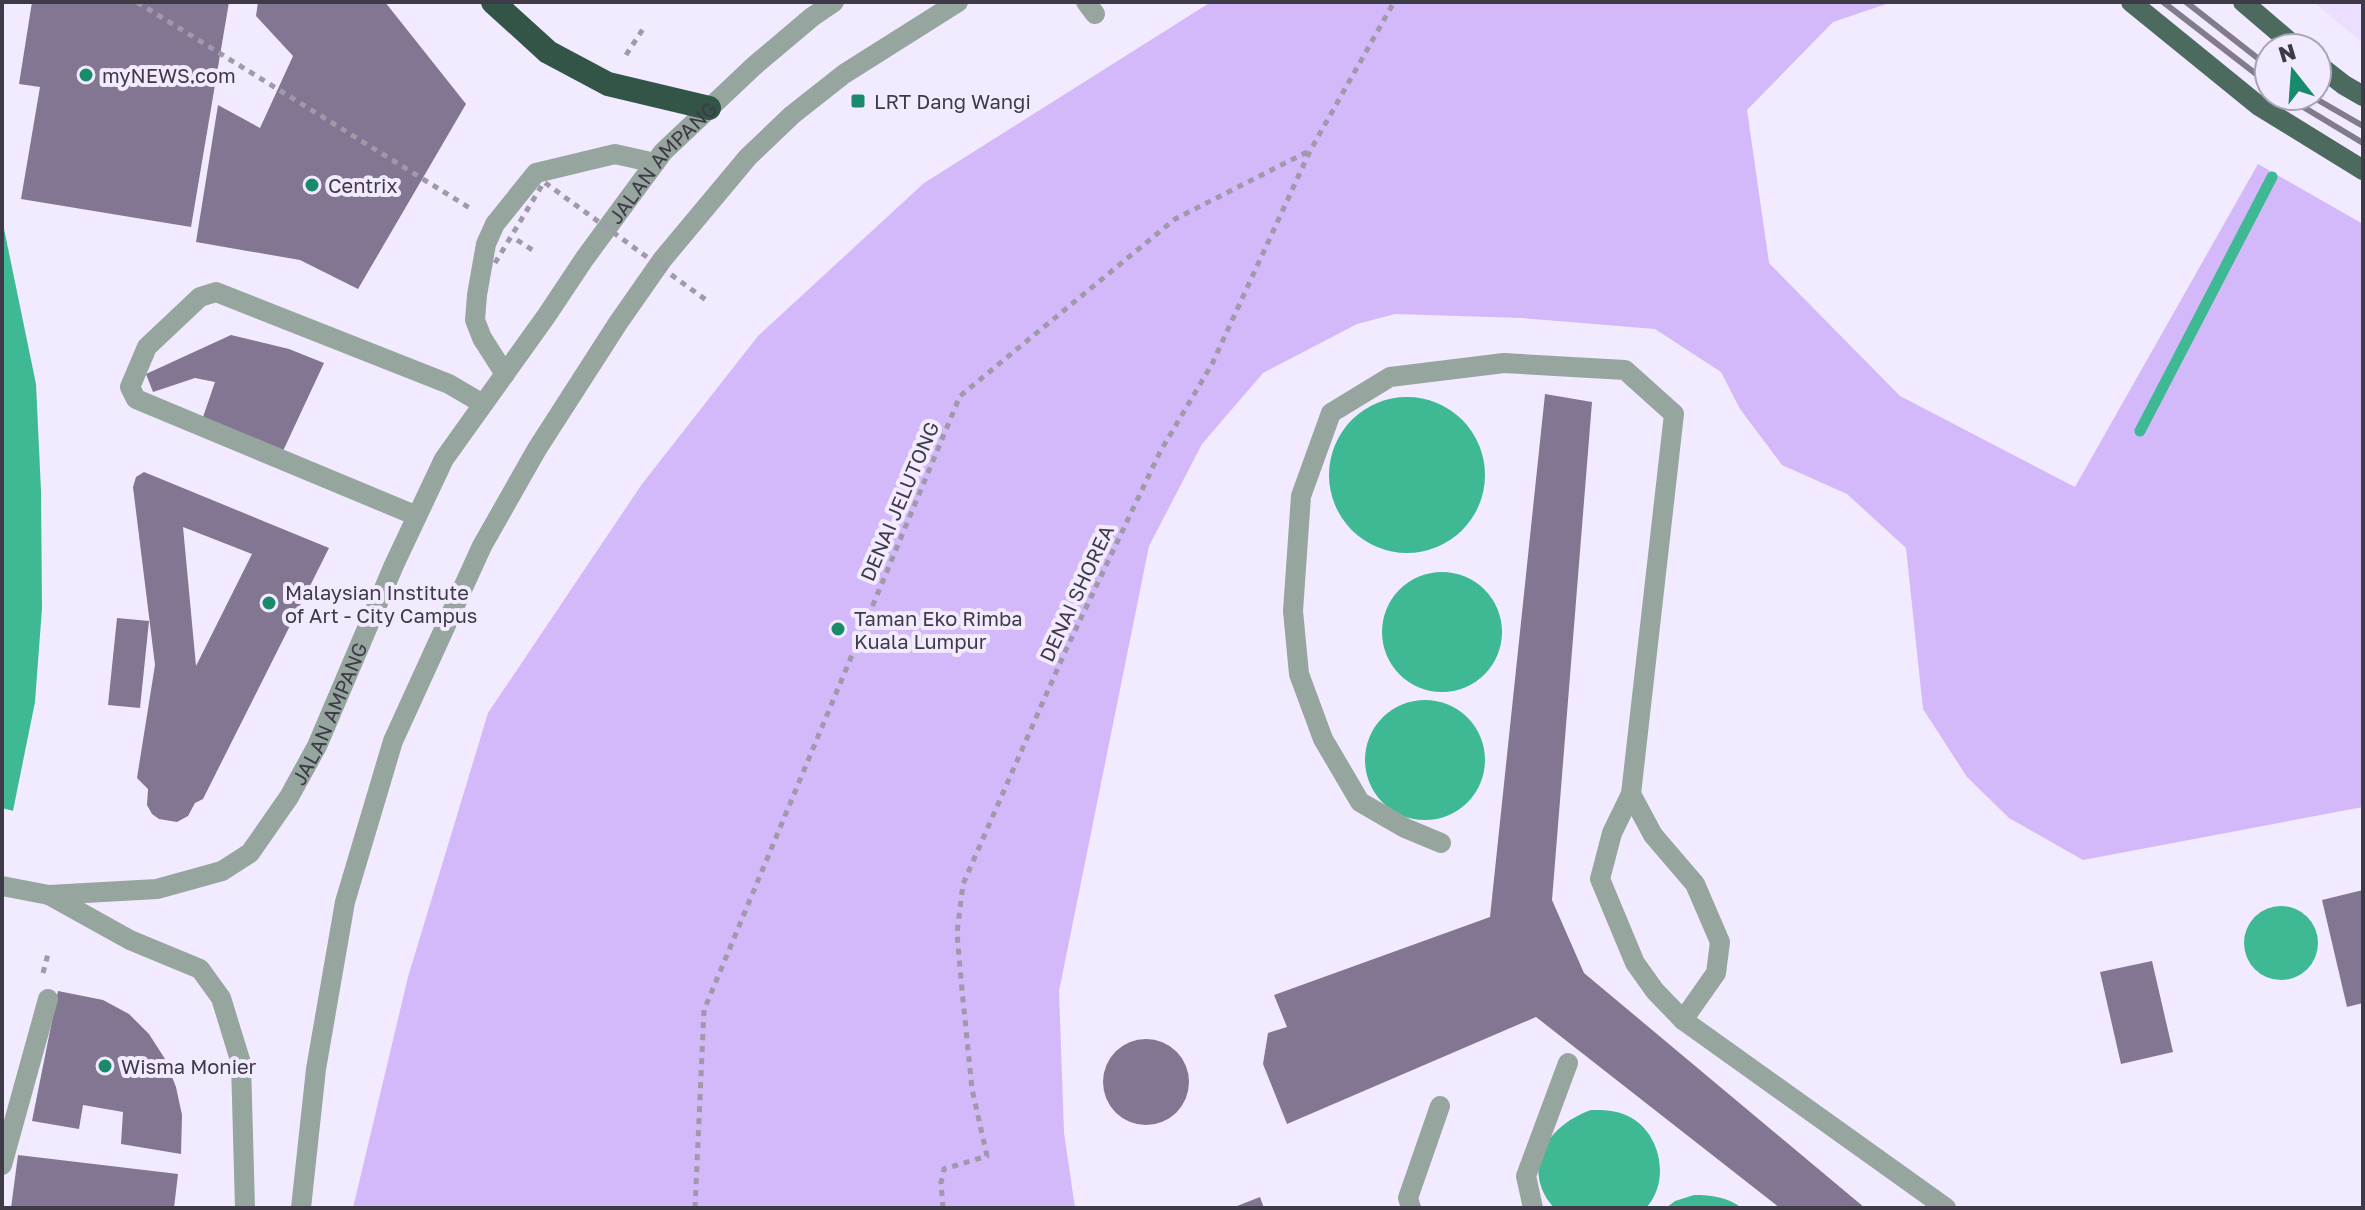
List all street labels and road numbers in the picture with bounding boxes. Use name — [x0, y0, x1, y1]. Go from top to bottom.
street label: JALAN AMPANG — [603, 96, 721, 228]
street label: DENAI JELUTONG — [855, 418, 943, 584]
street label: DENAI SHOREA — [1034, 521, 1118, 665]
street label: JALAN AMPANG — [286, 638, 372, 789]

